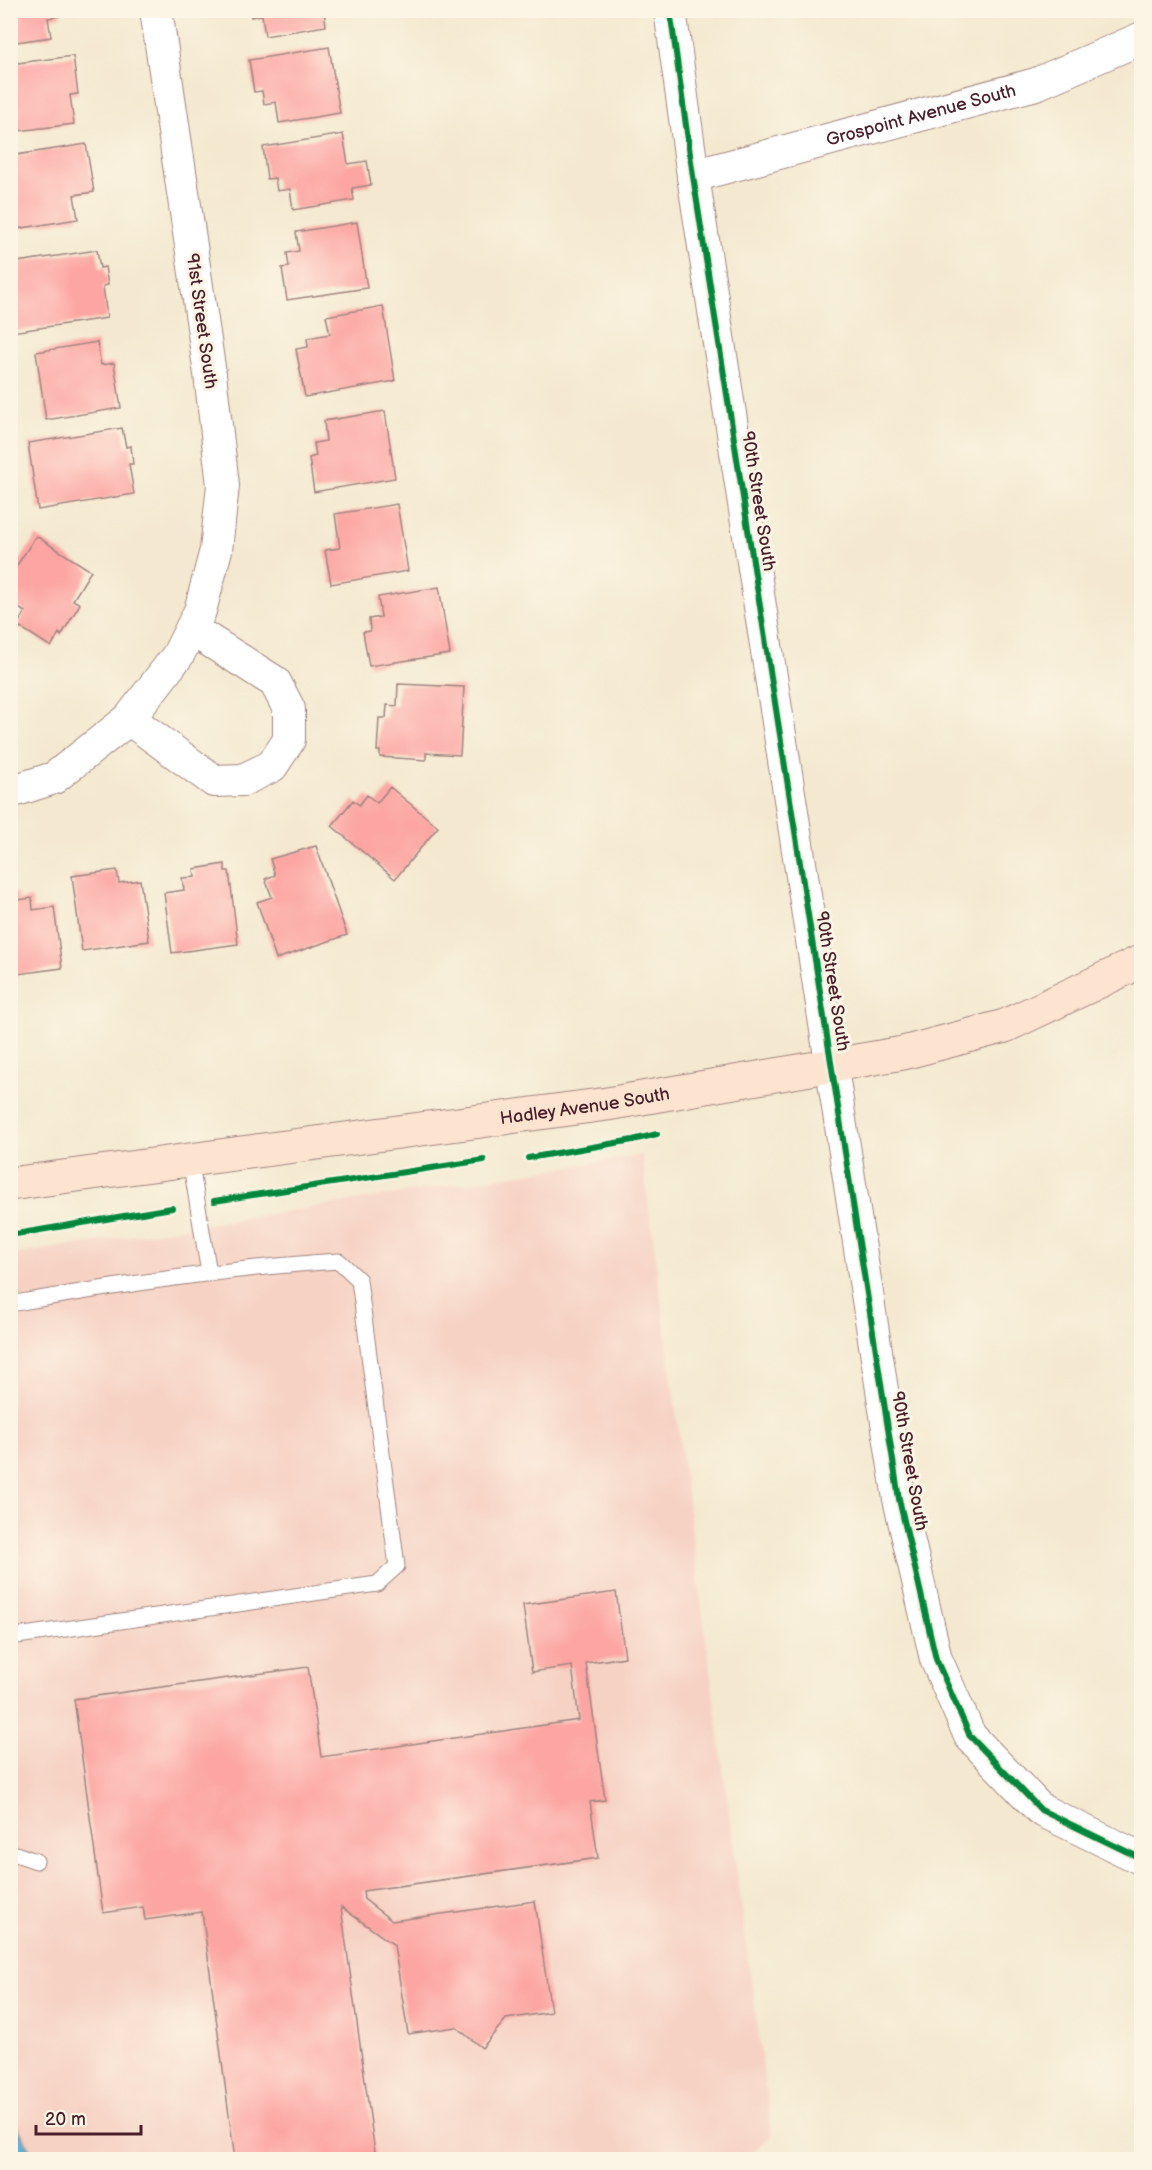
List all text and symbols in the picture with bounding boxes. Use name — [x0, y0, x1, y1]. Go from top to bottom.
street label: Grospoint Avenue South — [824, 80, 1018, 151]
street label: 91st Street South — [182, 252, 221, 390]
street label: 90th Street South — [737, 430, 780, 573]
street label: 90th Street South — [811, 910, 854, 1053]
street label: Hadley Avenue South — [499, 1083, 671, 1129]
street label: 90th Street South — [887, 1390, 932, 1533]
scale bar — [36, 2098, 141, 2136]
text: 20 m — [45, 2109, 86, 2130]

